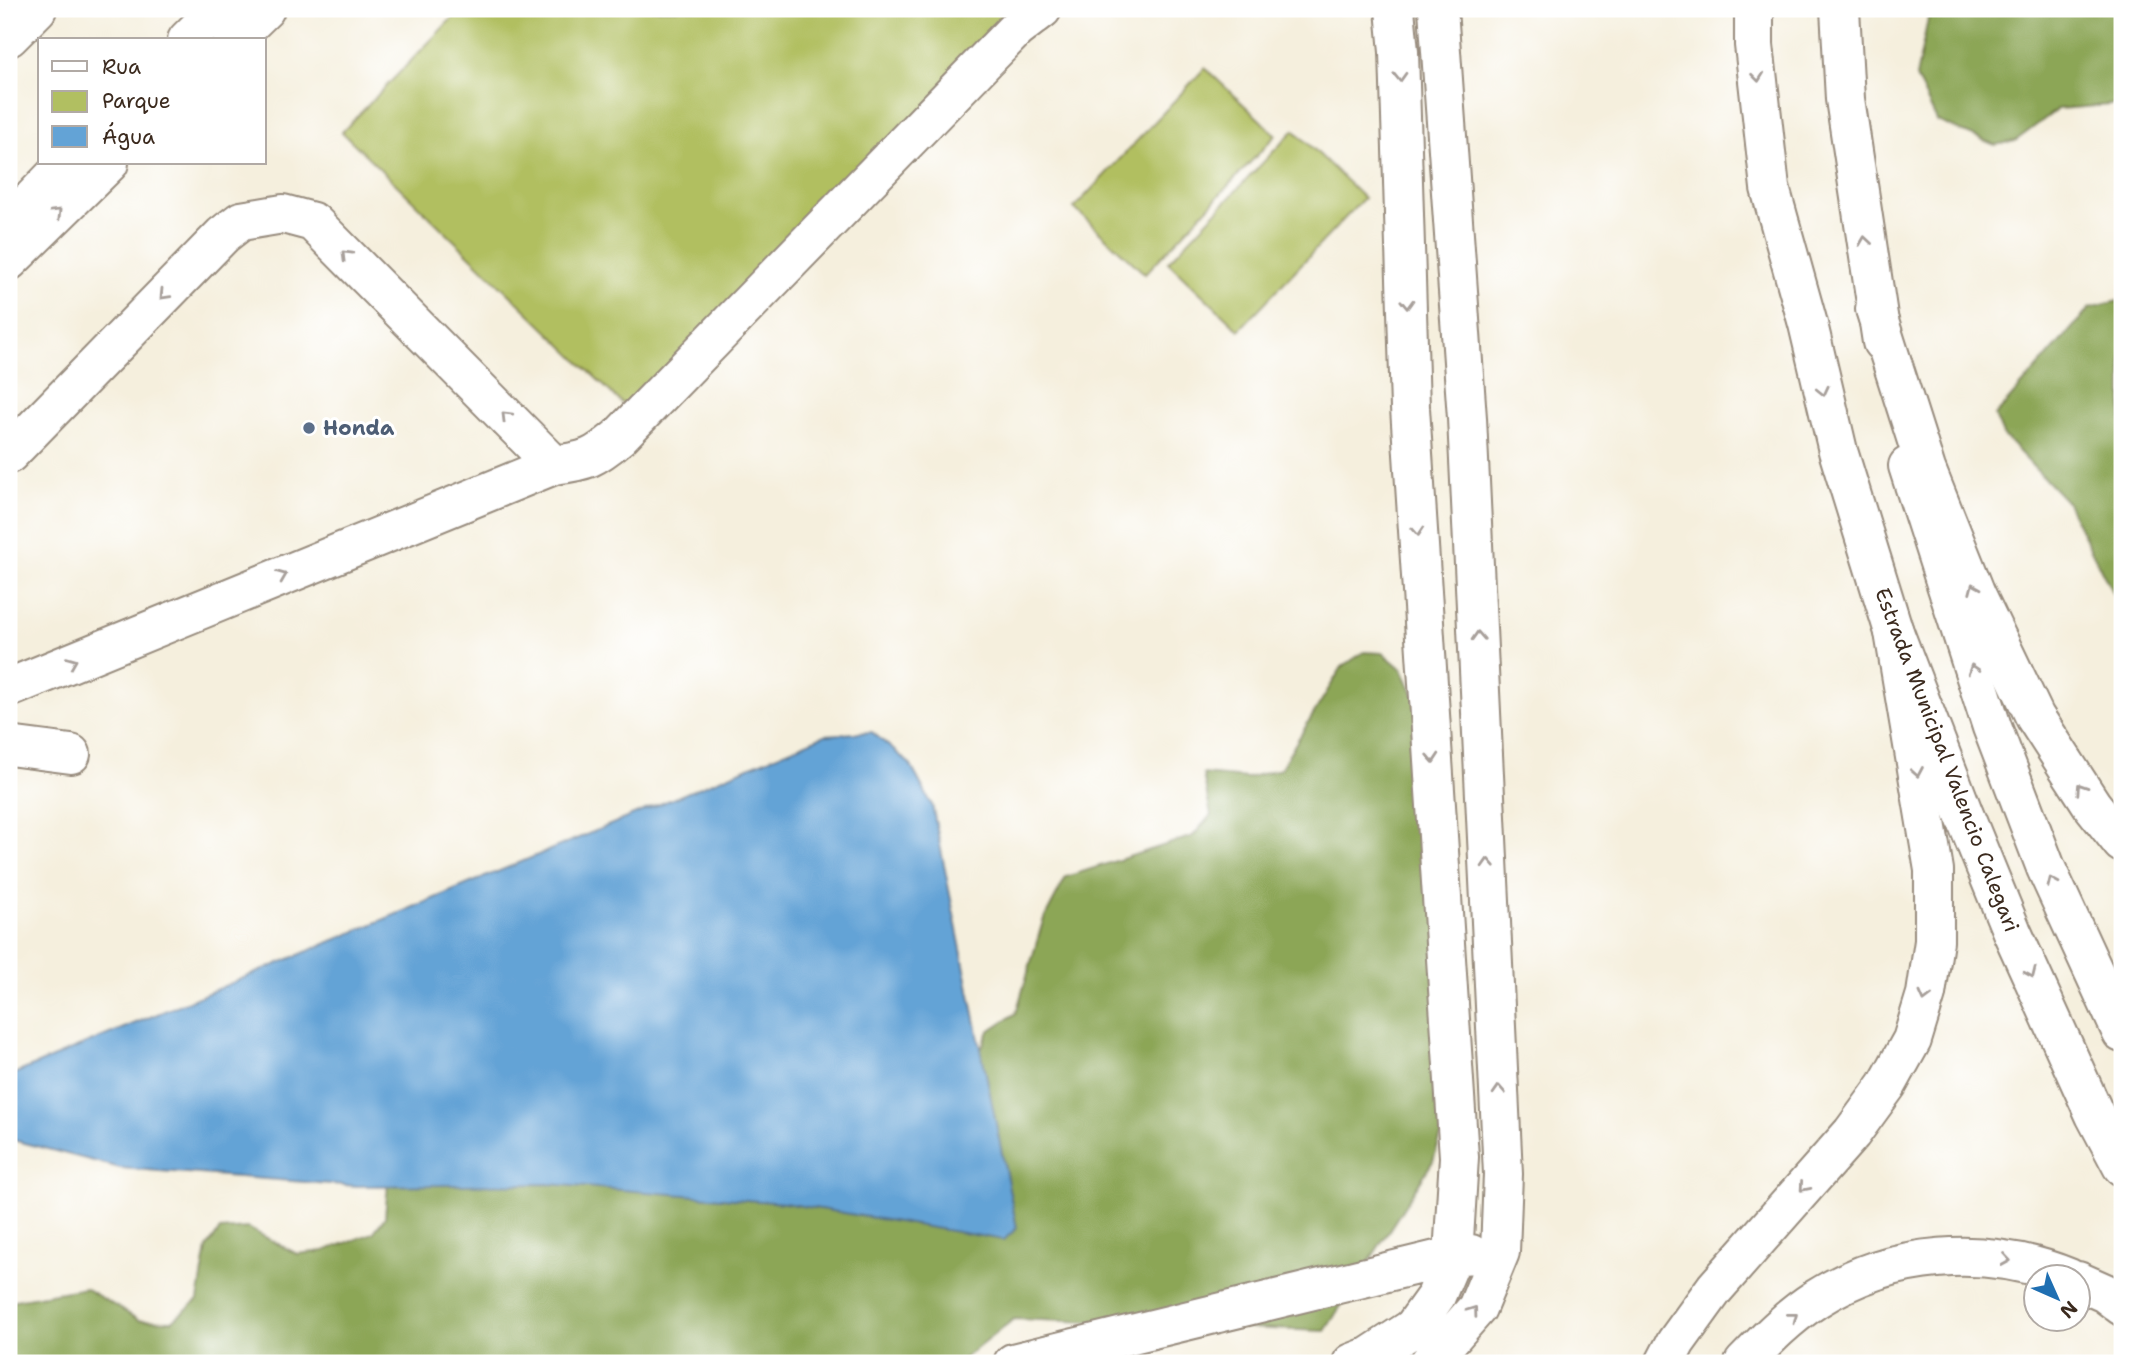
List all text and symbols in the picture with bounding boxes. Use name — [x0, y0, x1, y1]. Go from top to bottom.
legend — [38, 38, 266, 164]
text: Rua — [102, 53, 141, 81]
one-way arrow — [1750, 71, 1765, 83]
one-way arrow — [1392, 72, 1408, 82]
text: Parque — [102, 87, 171, 115]
text: Água — [102, 122, 155, 151]
one-way arrow — [49, 209, 62, 222]
one-way arrow — [1858, 235, 1873, 247]
one-way arrow — [341, 250, 354, 263]
one-way arrow — [159, 287, 172, 300]
one-way arrow — [1399, 299, 1414, 310]
one-way arrow — [1815, 385, 1830, 397]
one-way arrow — [502, 412, 515, 425]
place label: Honda — [323, 414, 395, 442]
marker: Honda — [301, 420, 317, 436]
one-way arrow — [1410, 526, 1425, 537]
one-way arrow — [275, 570, 288, 584]
one-way arrow — [1968, 583, 1982, 595]
street label: Estrada Municipal Valencio Calegari — [1868, 584, 2026, 936]
one-way arrow — [1470, 630, 1485, 641]
one-way arrow — [65, 657, 77, 671]
one-way arrow — [1967, 663, 1981, 675]
one-way arrow — [1425, 753, 1440, 764]
one-way arrow — [1909, 766, 1924, 778]
one-way arrow — [2077, 783, 2090, 796]
one-way arrow — [1481, 857, 1496, 868]
one-way arrow — [2046, 877, 2060, 889]
one-way arrow — [2023, 966, 2037, 979]
one-way arrow — [1919, 991, 1933, 1003]
one-way arrow — [1492, 1085, 1507, 1096]
one-way arrow — [1800, 1179, 1812, 1192]
one-way arrow — [2000, 1252, 2012, 1267]
north arrow — [2022, 1264, 2092, 1334]
text: N — [2055, 1296, 2083, 1324]
one-way arrow — [1465, 1306, 1477, 1319]
one-way arrow — [1785, 1312, 1798, 1325]

